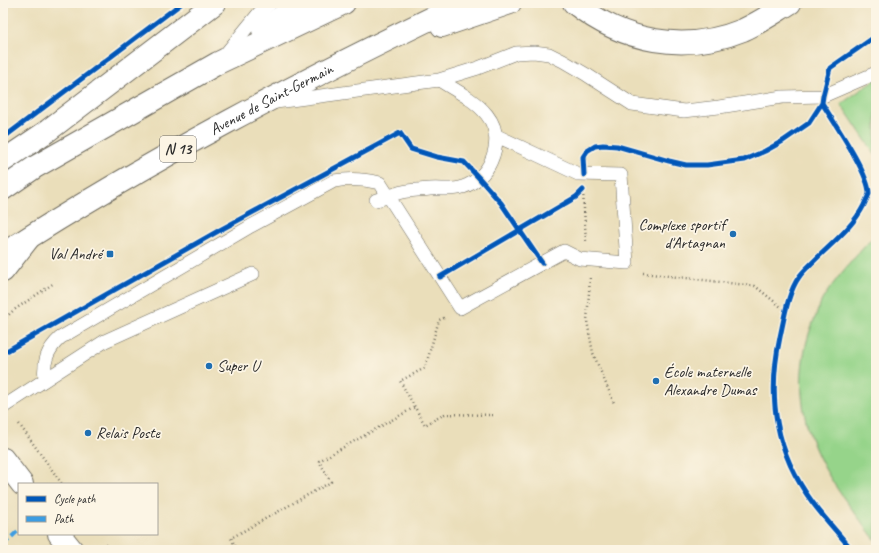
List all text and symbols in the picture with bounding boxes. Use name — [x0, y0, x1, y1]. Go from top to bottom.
street label: Avenue de Saint-Germain — [206, 58, 337, 140]
road number: N 13 — [160, 136, 196, 162]
place label: Complexe sportif d'Artagnan — [638, 215, 729, 253]
marker: Complexe sportif d'Artagnan — [728, 229, 738, 239]
place label: Val André — [49, 244, 105, 264]
marker: Val André — [105, 249, 115, 259]
place label: Super U — [217, 356, 262, 376]
marker: Super U — [204, 361, 214, 371]
place label: École maternelle Alexandre Dumas — [664, 362, 758, 400]
marker: École maternelle Alexandre Dumas — [651, 376, 661, 386]
place label: Relais Poste — [96, 423, 162, 443]
marker: Relais Poste — [83, 428, 93, 438]
legend — [18, 483, 158, 535]
text: Cycle path — [54, 491, 96, 507]
text: Path — [54, 511, 74, 527]

